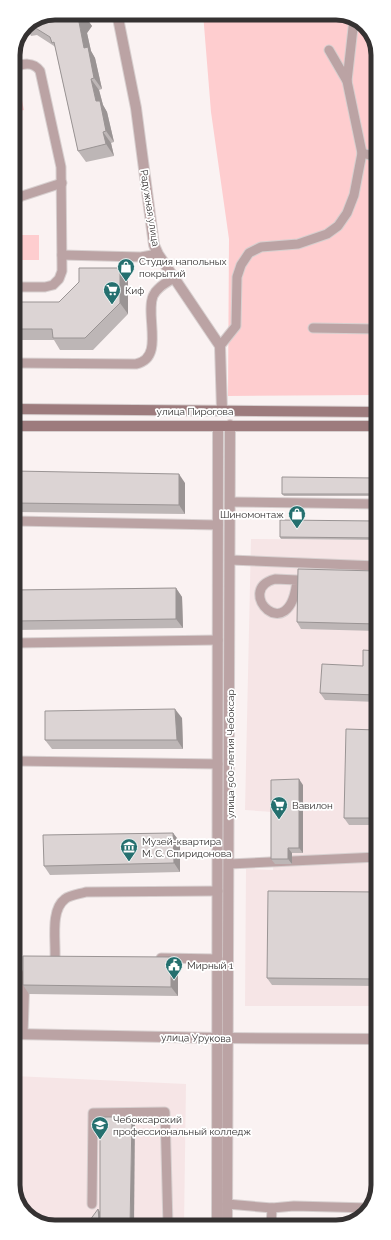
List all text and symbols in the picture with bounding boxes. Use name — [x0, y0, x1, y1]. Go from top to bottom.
street label: Радужная улица — [138, 169, 162, 247]
place label: Студия напольных покрытий — [139, 256, 227, 279]
shop icon: Студия напольных покрытий — [116, 257, 136, 282]
supermarket icon: Киф — [102, 280, 122, 305]
place label: Киф — [125, 285, 144, 296]
street label: улица Пирогова — [157, 406, 233, 417]
shop icon: Шиномонтаж — [287, 504, 307, 529]
place label: Шиномонтаж — [220, 509, 284, 520]
street label: улица 500-летия Чебоксар — [225, 689, 236, 819]
supermarket icon: Вавилон — [269, 795, 289, 820]
place label: Вавилон — [292, 800, 333, 811]
place label: Музей-квартира М. С. Спиридонова — [142, 836, 231, 859]
museum icon: Музей-квартира М. С. Спиридонова — [119, 837, 139, 862]
public building icon: Мирный 1 — [164, 955, 184, 980]
place label: Мирный 1 — [187, 960, 234, 971]
street label: улица Урукова — [161, 1032, 231, 1044]
place label: Чебоксарский профессиональный колледж — [113, 1114, 251, 1137]
school or university icon: Чебоксарский профессиональный колледж — [90, 1115, 110, 1140]

